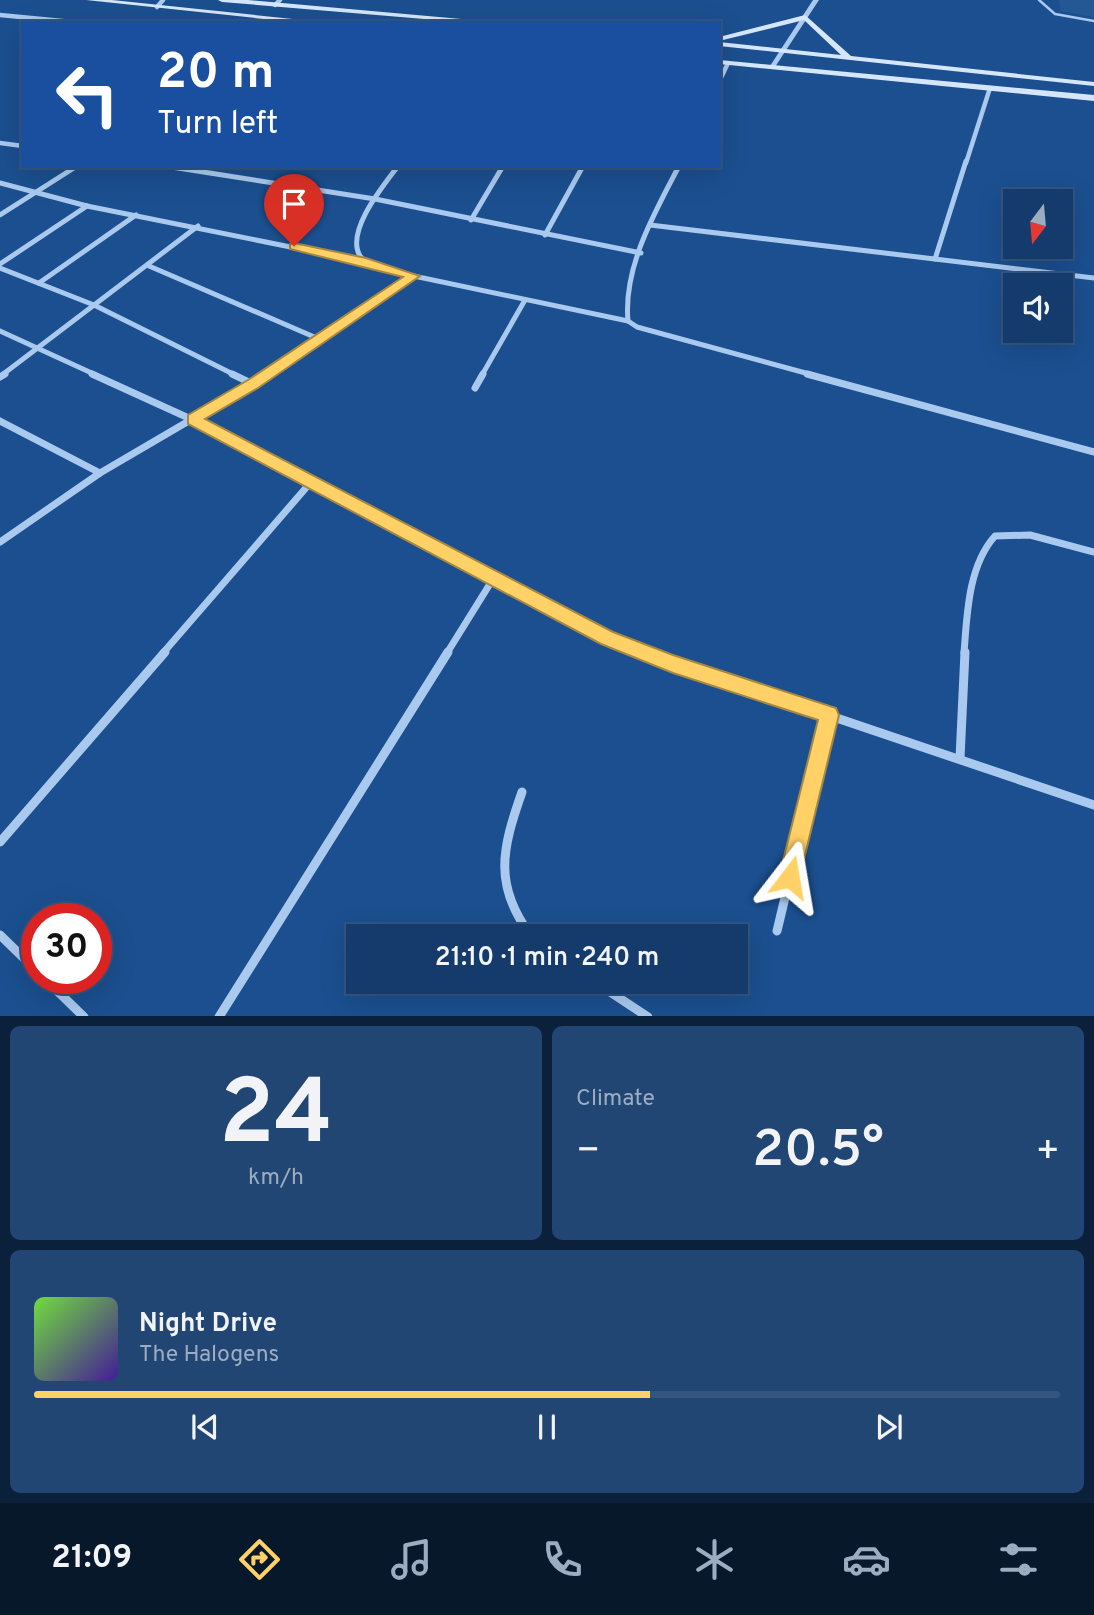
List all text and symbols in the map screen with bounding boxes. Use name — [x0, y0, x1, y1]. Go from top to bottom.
text: 20 m — [157, 44, 274, 106]
icon: left — [42, 49, 133, 140]
text: Turn left — [157, 105, 278, 145]
pin — [264, 174, 324, 246]
icon: arrive — [275, 185, 313, 223]
north arrow — [1003, 189, 1073, 259]
map controls — [1003, 189, 1073, 343]
button: sound — [1003, 273, 1073, 343]
position arrow — [753, 840, 827, 914]
speed limit sign: 30 — [21, 903, 112, 994]
text: 21:10 · 1 min · 240 m — [435, 942, 659, 975]
text: 24 — [219, 1061, 333, 1176]
text: Climate — [576, 1085, 655, 1114]
text: 20.5° — [752, 1119, 884, 1185]
text: − — [576, 1128, 601, 1177]
text: + — [1035, 1128, 1060, 1177]
text: km/h — [248, 1164, 304, 1193]
text: Night Drive — [139, 1308, 277, 1341]
text: The Halogens — [139, 1341, 279, 1370]
icon: previous — [186, 1408, 224, 1446]
icon: pause — [528, 1408, 566, 1446]
icon: next — [870, 1408, 908, 1446]
icon: directions — [235, 1535, 284, 1584]
icon: music — [387, 1535, 436, 1584]
icon: phone — [538, 1535, 587, 1584]
icon: climate — [690, 1535, 739, 1584]
icon: car — [842, 1535, 891, 1584]
icon: filters — [994, 1535, 1043, 1584]
text: 21:09 — [51, 1539, 132, 1579]

